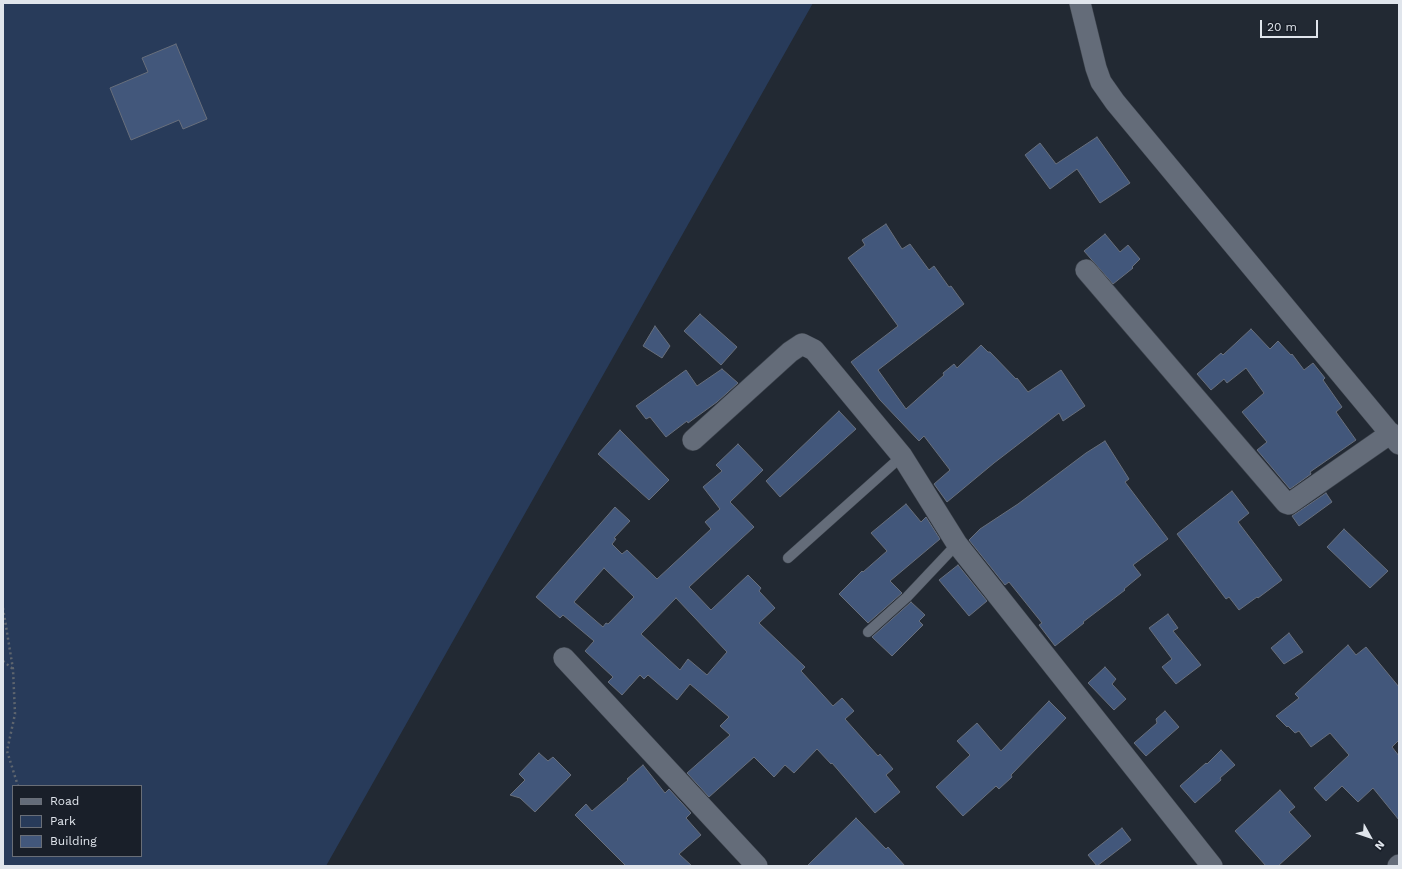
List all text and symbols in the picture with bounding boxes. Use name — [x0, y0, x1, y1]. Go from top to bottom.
scale bar — [1262, 12, 1320, 38]
text: 20 m — [1267, 20, 1297, 34]
legend — [12, 785, 142, 857]
text: Road — [50, 794, 79, 808]
text: Park — [50, 814, 76, 828]
north arrow — [1350, 817, 1390, 857]
text: Building — [50, 834, 97, 848]
text: N — [1372, 838, 1387, 852]

